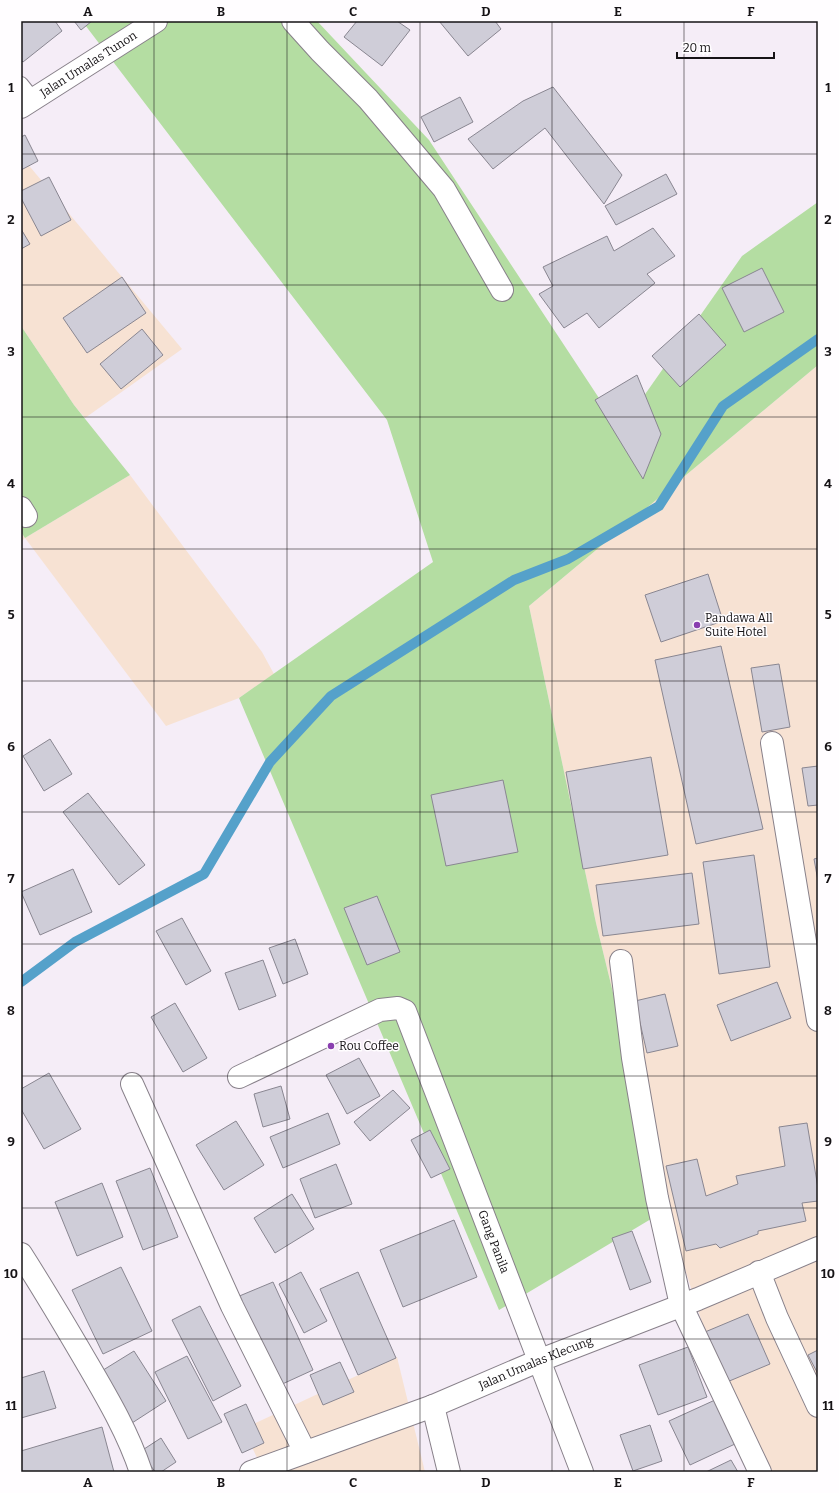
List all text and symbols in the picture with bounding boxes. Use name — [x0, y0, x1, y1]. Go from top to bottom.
text: A — [83, 4, 93, 19]
text: B — [217, 4, 225, 19]
text: C — [349, 4, 357, 19]
text: D — [481, 4, 491, 19]
text: E — [614, 4, 622, 19]
text: F — [747, 4, 755, 19]
street label: Jalan Umalas Tunon — [37, 28, 140, 100]
scale bar — [677, 34, 774, 60]
text: 20 m — [683, 41, 712, 55]
text: 1 — [8, 80, 14, 95]
text: 1 — [825, 80, 831, 95]
text: 2 — [7, 212, 15, 227]
text: 2 — [824, 212, 832, 227]
text: 3 — [7, 344, 15, 359]
text: 3 — [824, 344, 832, 359]
text: 4 — [7, 476, 15, 491]
text: 4 — [824, 476, 832, 491]
text: 5 — [7, 607, 15, 622]
text: 5 — [824, 607, 832, 622]
place label: Pandawa All Suite Hotel — [705, 611, 773, 639]
marker: Pandawa All Suite Hotel — [692, 620, 702, 630]
text: 6 — [7, 739, 15, 754]
text: 6 — [824, 739, 832, 754]
text: 7 — [8, 871, 15, 886]
text: 7 — [825, 871, 832, 886]
text: 8 — [7, 1003, 15, 1018]
text: 8 — [824, 1003, 832, 1018]
place label: Rou Coffee — [339, 1039, 399, 1053]
marker: Rou Coffee — [326, 1041, 336, 1051]
text: 9 — [7, 1134, 15, 1149]
text: 9 — [824, 1134, 832, 1149]
street label: Gang Panila — [475, 1208, 512, 1276]
text: 10 — [4, 1266, 18, 1281]
text: 10 — [821, 1266, 835, 1281]
street label: Jalan Umalas Klecung — [476, 1333, 595, 1393]
text: 11 — [5, 1398, 17, 1413]
text: 11 — [822, 1398, 834, 1413]
text: A — [83, 1475, 93, 1490]
text: B — [217, 1475, 225, 1490]
text: C — [349, 1475, 357, 1490]
text: D — [481, 1475, 491, 1490]
text: E — [614, 1475, 622, 1490]
text: F — [747, 1475, 755, 1490]

